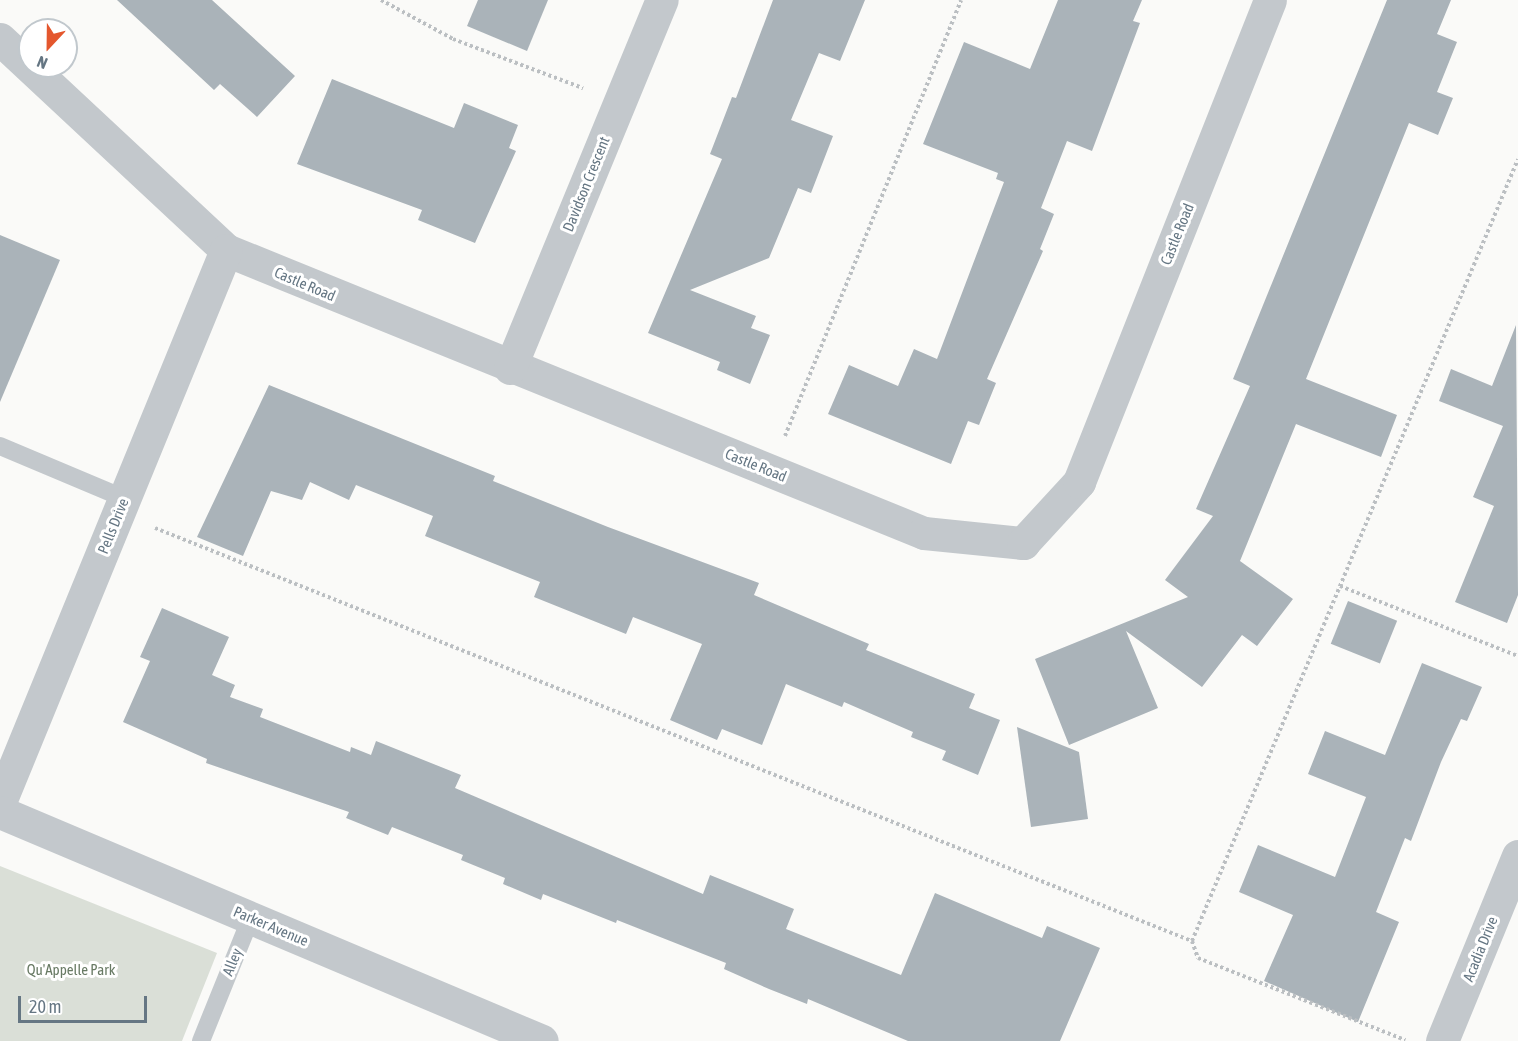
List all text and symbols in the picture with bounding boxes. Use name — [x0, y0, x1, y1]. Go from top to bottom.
north arrow — [18, 18, 78, 78]
text: N — [34, 53, 50, 73]
street label: Davidson Crescent — [559, 134, 613, 234]
street label: Castle Road — [1157, 201, 1197, 267]
street label: Castle Road — [272, 263, 338, 305]
street label: Castle Road — [723, 445, 789, 485]
street label: Pells Drive — [94, 496, 132, 556]
street label: Parker Avenue — [231, 902, 311, 950]
street label: Acadia Drive — [1459, 914, 1501, 984]
street label: Alley — [218, 946, 246, 978]
park label: Qu'Appelle Park — [27, 961, 115, 979]
scale bar — [21, 984, 150, 1022]
text: 20 m — [29, 996, 61, 1017]

